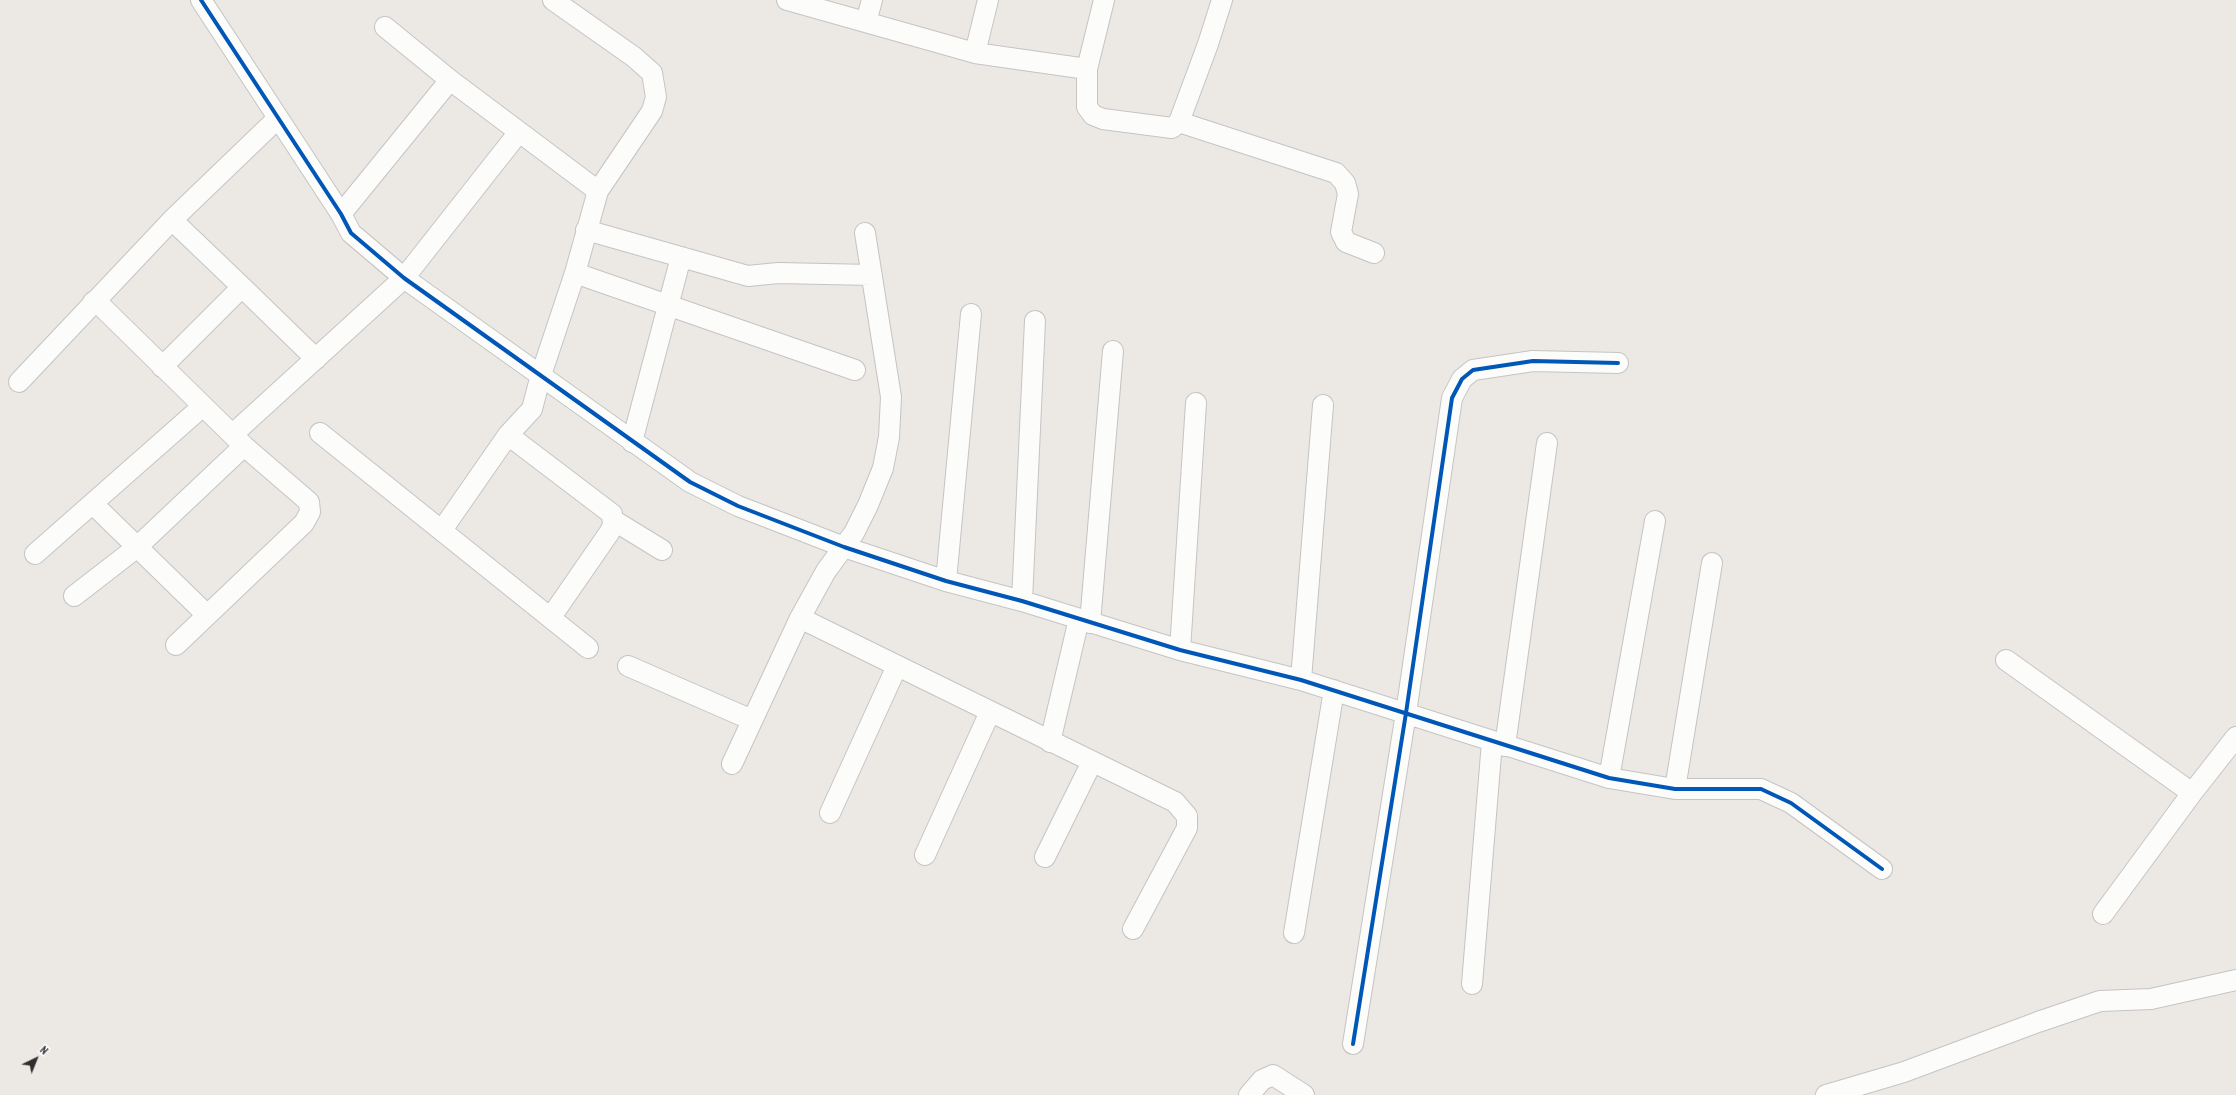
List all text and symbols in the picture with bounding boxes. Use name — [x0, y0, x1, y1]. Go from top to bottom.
north arrow — [16, 1039, 56, 1079]
text: N — [37, 1043, 51, 1057]

